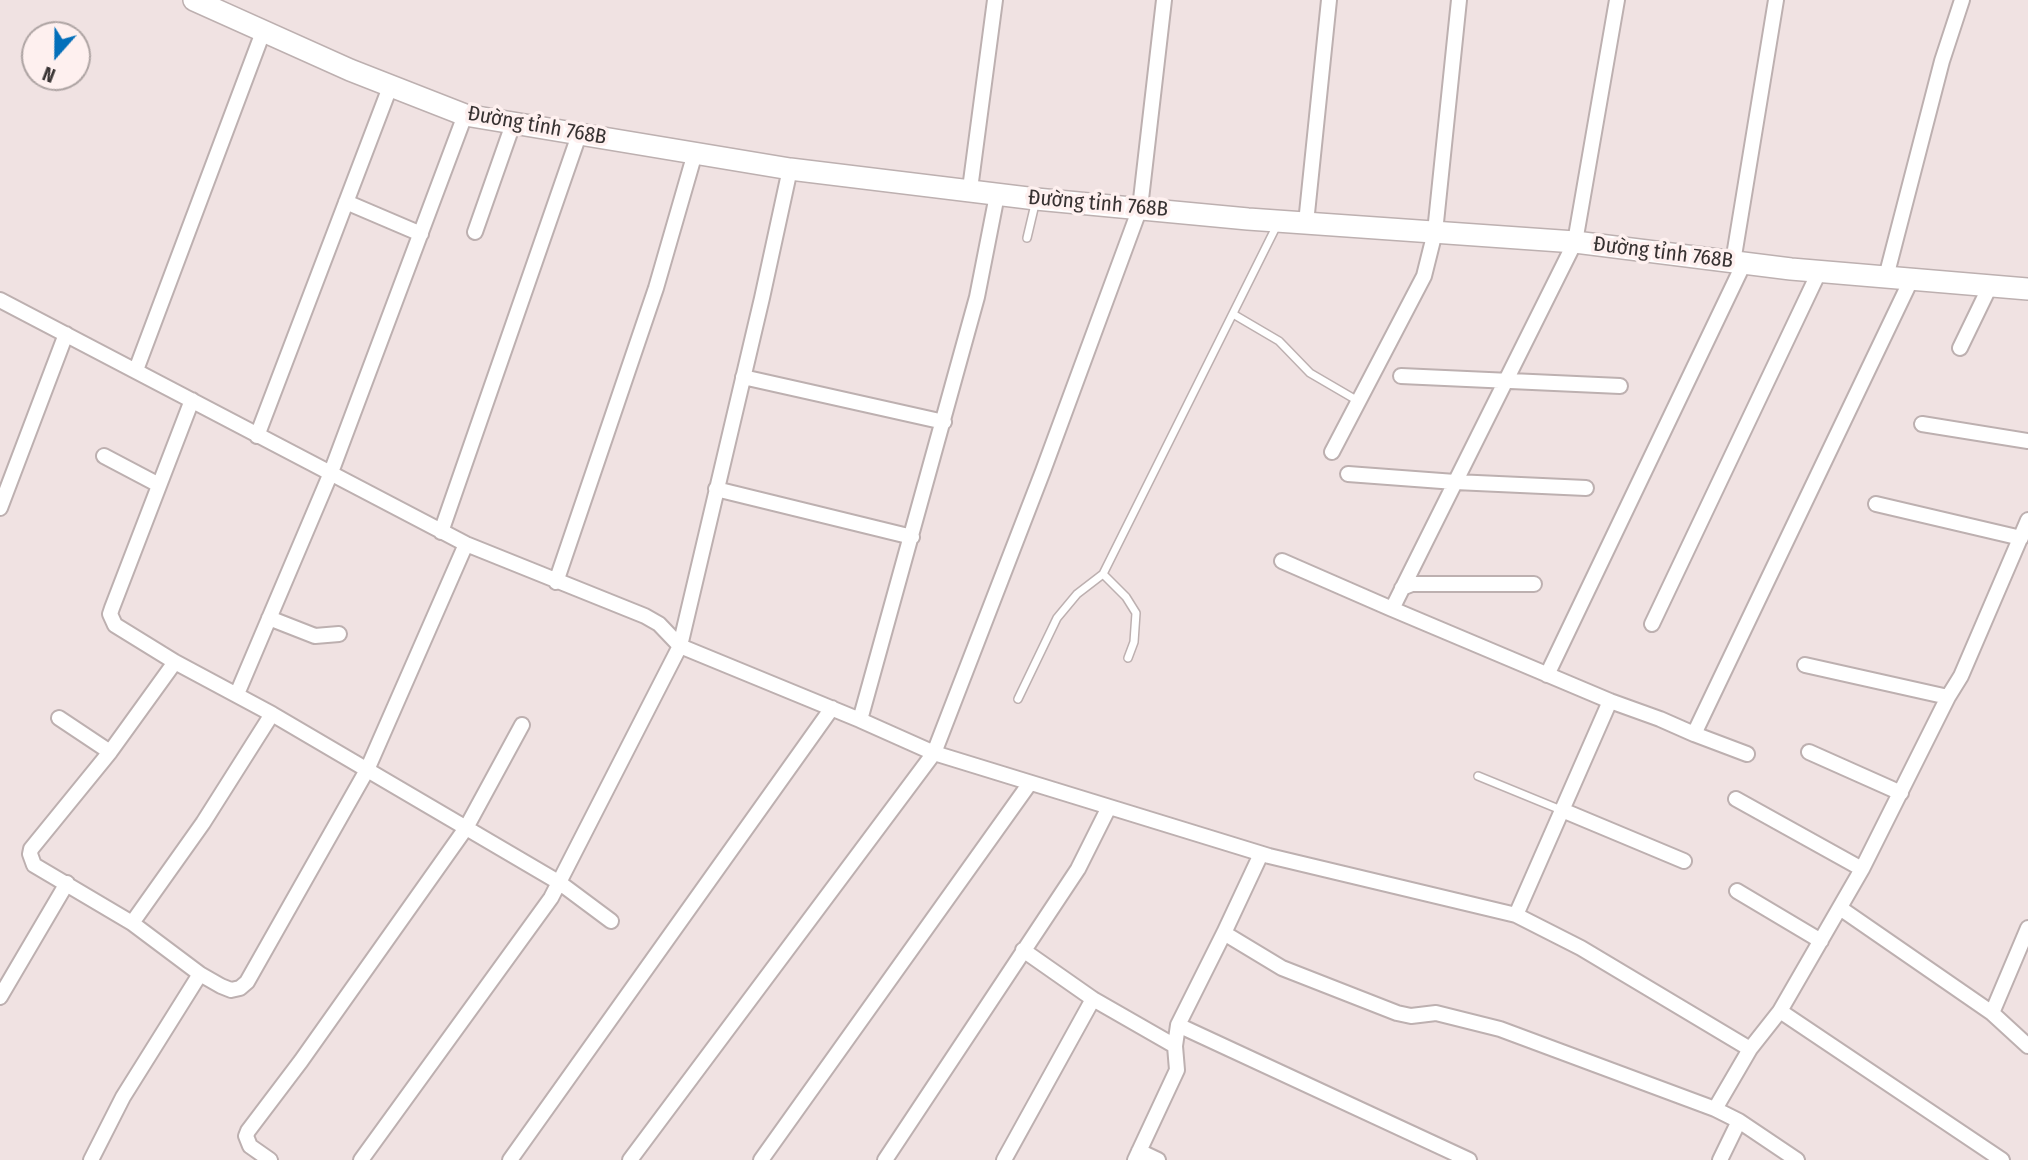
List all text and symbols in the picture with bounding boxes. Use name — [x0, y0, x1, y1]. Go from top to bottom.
north arrow — [21, 21, 91, 91]
text: N — [40, 61, 58, 87]
street label: Đường tỉnh 768B — [466, 101, 608, 151]
street label: Đường tỉnh 768B — [1027, 185, 1169, 223]
street label: Đường tỉnh 768B — [1592, 232, 1734, 274]

